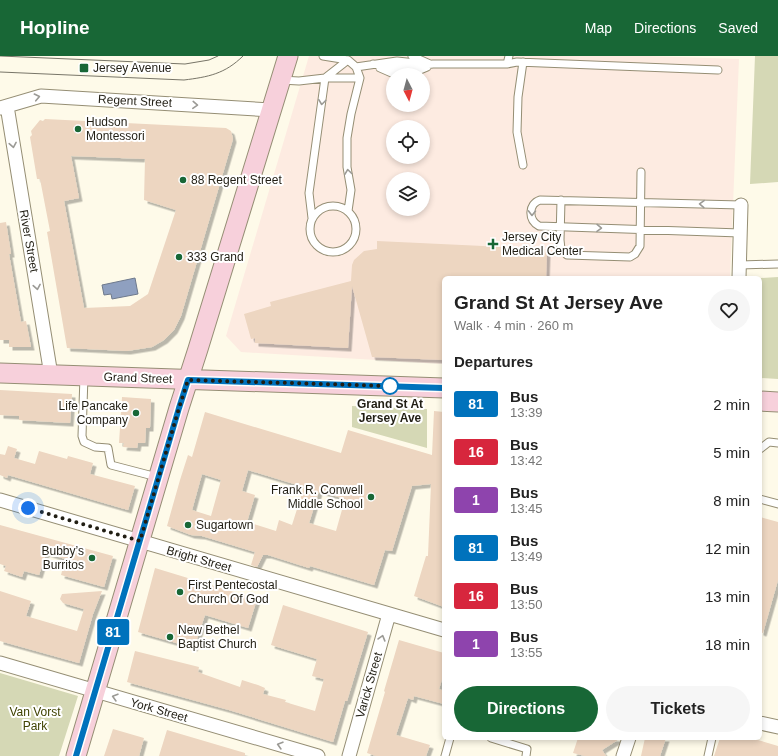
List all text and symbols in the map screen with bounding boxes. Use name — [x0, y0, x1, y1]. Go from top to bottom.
text: Hopline — [20, 17, 90, 38]
text: Map — [585, 20, 612, 36]
text: Directions — [634, 20, 696, 36]
text: Saved — [718, 20, 758, 36]
place label: Jersey Avenue — [93, 61, 172, 75]
marker: Jersey Avenue — [78, 62, 90, 74]
north arrow — [386, 68, 430, 112]
map controls — [386, 68, 430, 216]
street label: Regent Street — [98, 92, 173, 110]
one-way arrow — [34, 94, 41, 102]
one-way arrow — [318, 99, 327, 105]
one-way arrow — [192, 101, 198, 109]
place label: Hudson Montessori — [86, 115, 145, 143]
button: locate — [386, 120, 430, 164]
marker: Hudson Montessori — [73, 124, 83, 134]
one-way arrow — [8, 142, 17, 148]
one-way arrow — [344, 169, 353, 175]
button: layers — [386, 172, 430, 216]
place label: 88 Regent Street — [191, 173, 282, 187]
marker: 88 Regent Street — [178, 175, 188, 185]
one-way arrow — [699, 200, 705, 209]
street label: River Street — [17, 209, 42, 274]
one-way arrow — [527, 210, 536, 216]
one-way arrow — [596, 224, 602, 232]
place label: Jersey City Medical Center — [502, 230, 583, 258]
marker: Jersey City Medical Center — [487, 238, 499, 250]
place label: 333 Grand — [187, 250, 244, 264]
marker: 333 Grand — [174, 252, 184, 262]
one-way arrow — [32, 284, 41, 290]
button: heart — [708, 289, 750, 331]
text: Grand St At Jersey Ave — [454, 292, 663, 313]
text: Walk · 4 min · 260 m — [454, 318, 573, 333]
text: Departures — [454, 353, 533, 370]
street label: Grand Street — [103, 370, 173, 386]
marker: Grand St At Jersey Ave — [381, 377, 399, 395]
text: Bus — [510, 388, 538, 405]
text: 81 — [468, 396, 484, 412]
text: 2 min — [713, 396, 750, 413]
place label: Grand St At Jersey Ave — [357, 397, 423, 425]
place label: Life Pancake Company — [59, 399, 128, 427]
text: 13:39 — [510, 405, 543, 420]
marker: Life Pancake Company — [131, 408, 141, 418]
text: Bus — [510, 436, 538, 453]
text: 16 — [468, 444, 484, 460]
text: 5 min — [713, 444, 750, 461]
text: 13:42 — [510, 453, 543, 468]
place label: Frank R. Conwell Middle School — [271, 483, 363, 511]
text: Bus — [510, 484, 538, 501]
marker: Frank R. Conwell Middle School — [366, 492, 376, 502]
text: 1 — [472, 492, 480, 508]
text: 8 min — [713, 492, 750, 509]
your location — [18, 498, 38, 518]
text: 13:45 — [510, 501, 543, 516]
place label: Sugartown — [196, 518, 253, 532]
marker: Sugartown — [183, 520, 193, 530]
text: Bus — [510, 532, 538, 549]
text: 81 — [468, 540, 484, 556]
text: 12 min — [705, 540, 750, 557]
street label: Bright Street — [165, 543, 234, 575]
place label: Bubby’s Burritos — [42, 544, 84, 572]
text: 13:49 — [510, 549, 543, 564]
marker: Bubby’s Burritos — [87, 553, 97, 563]
place label: First Pentecostal Church Of God — [188, 578, 277, 606]
text: Bus — [510, 580, 538, 597]
marker: First Pentecostal Church Of God — [175, 587, 185, 597]
text: 16 — [468, 588, 484, 604]
text: 13 min — [705, 588, 750, 605]
text: 13:50 — [510, 597, 543, 612]
line badge: 81 — [95, 619, 131, 645]
place label: New Bethel Baptist Church — [178, 623, 257, 651]
text: 81 — [105, 624, 121, 640]
text: Bus — [510, 628, 538, 645]
marker: New Bethel Baptist Church — [165, 632, 175, 642]
one-way arrow — [377, 634, 386, 641]
text: 1 — [472, 636, 480, 652]
text: 18 min — [705, 636, 750, 653]
text: 13:55 — [510, 645, 543, 660]
street label: Varick Street — [353, 650, 385, 720]
button: Directions — [454, 686, 598, 732]
button: Tickets — [606, 686, 750, 732]
one-way arrow — [112, 693, 119, 702]
street label: York Street — [129, 695, 190, 725]
park label: Van Vorst Park — [9, 705, 61, 733]
one-way arrow — [277, 741, 284, 750]

